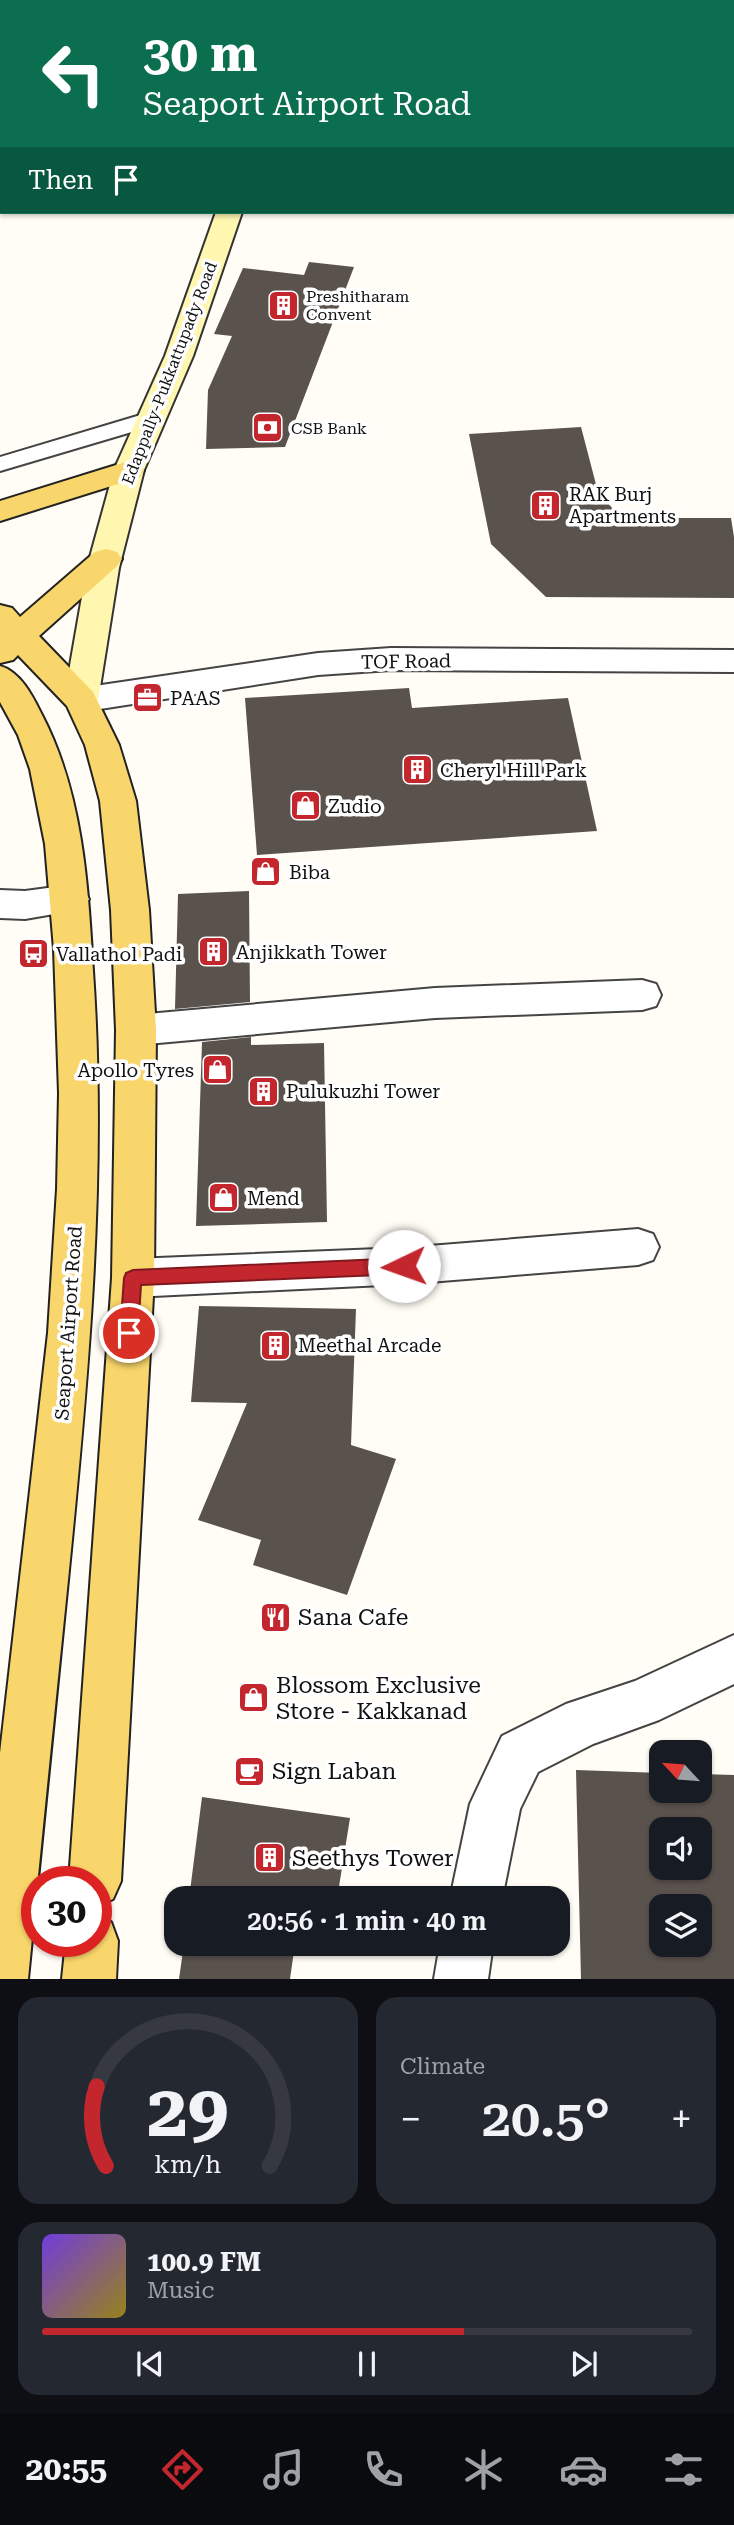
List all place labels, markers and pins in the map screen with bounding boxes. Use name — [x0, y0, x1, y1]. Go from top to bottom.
place label: Preshitharam Convent — [306, 287, 410, 324]
building icon: Preshitharam Convent — [266, 288, 300, 322]
bank icon: CSB Bank — [251, 411, 285, 445]
place label: CSB Bank — [291, 419, 367, 438]
place label: RAK Burj Apartments — [569, 483, 676, 528]
building icon: RAK Burj Apartments — [529, 488, 563, 522]
office icon: PAAS — [130, 681, 164, 715]
place label: PAAS — [170, 687, 221, 710]
building icon: Cheryl Hill Park — [400, 753, 434, 787]
place label: Cheryl Hill Park — [440, 759, 587, 782]
shop icon: Zudio — [288, 789, 322, 823]
place label: Zudio — [328, 795, 382, 818]
shop icon: Biba — [249, 855, 283, 889]
place label: Biba — [289, 861, 331, 884]
building icon: Anjikkath Tower — [196, 935, 230, 969]
bus stop icon: Vallathol Padi — [16, 937, 50, 971]
place label: Anjikkath Tower — [236, 941, 387, 964]
place label: Vallathol Padi — [56, 943, 182, 966]
shop icon: Apollo Tyres — [200, 1053, 234, 1087]
place label: Apollo Tyres — [77, 1059, 194, 1082]
building icon: Pulukuzhi Tower — [246, 1074, 280, 1108]
place label: Pulukuzhi Tower — [286, 1080, 440, 1103]
shop icon: Mend — [207, 1181, 241, 1215]
place label: Mend — [247, 1187, 300, 1210]
pin — [99, 1303, 159, 1363]
building icon: Meethal Arcade — [258, 1328, 292, 1362]
place label: Meethal Arcade — [298, 1334, 441, 1357]
restaurant icon: Sana Cafe — [258, 1600, 292, 1634]
place label: Sana Cafe — [298, 1604, 409, 1631]
place label: Blossom Exclusive Store - Kakkanad — [276, 1672, 481, 1725]
shop icon: Blossom Exclusive Store - Kakkanad — [236, 1681, 270, 1715]
cafe icon: Sign Laban — [232, 1754, 266, 1788]
place label: Sign Laban — [272, 1758, 396, 1785]
building icon: Seethys Tower — [252, 1841, 286, 1875]
place label: Seethys Tower — [292, 1845, 454, 1872]

